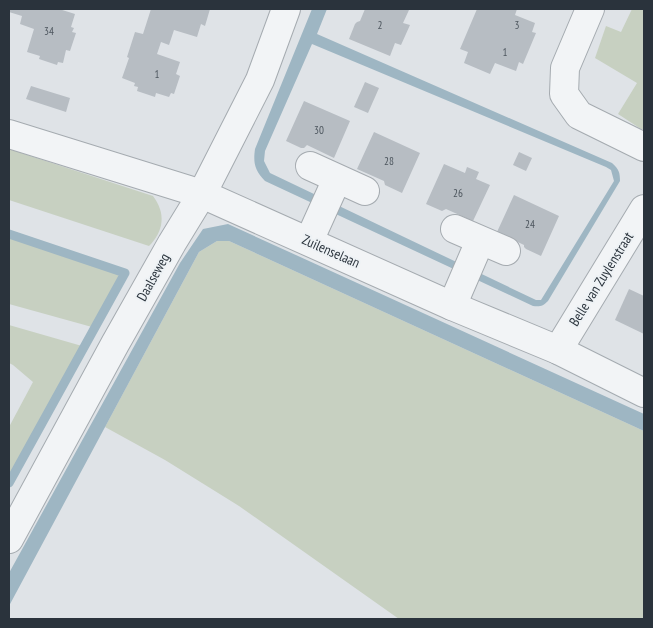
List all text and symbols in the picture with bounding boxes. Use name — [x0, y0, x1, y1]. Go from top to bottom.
house number: 2 — [378, 18, 383, 32]
house number: 3 — [515, 18, 520, 32]
house number: 34 — [44, 24, 54, 38]
house number: 1 — [503, 45, 508, 59]
house number: 1 — [155, 67, 160, 81]
house number: 30 — [314, 123, 324, 137]
house number: 28 — [384, 154, 394, 168]
house number: 26 — [453, 186, 463, 200]
house number: 24 — [525, 217, 535, 231]
street label: Belle van Zuylenstraat — [565, 229, 637, 329]
street label: Zuilenselaan — [299, 230, 363, 272]
street label: Daalseweg — [133, 250, 173, 304]

